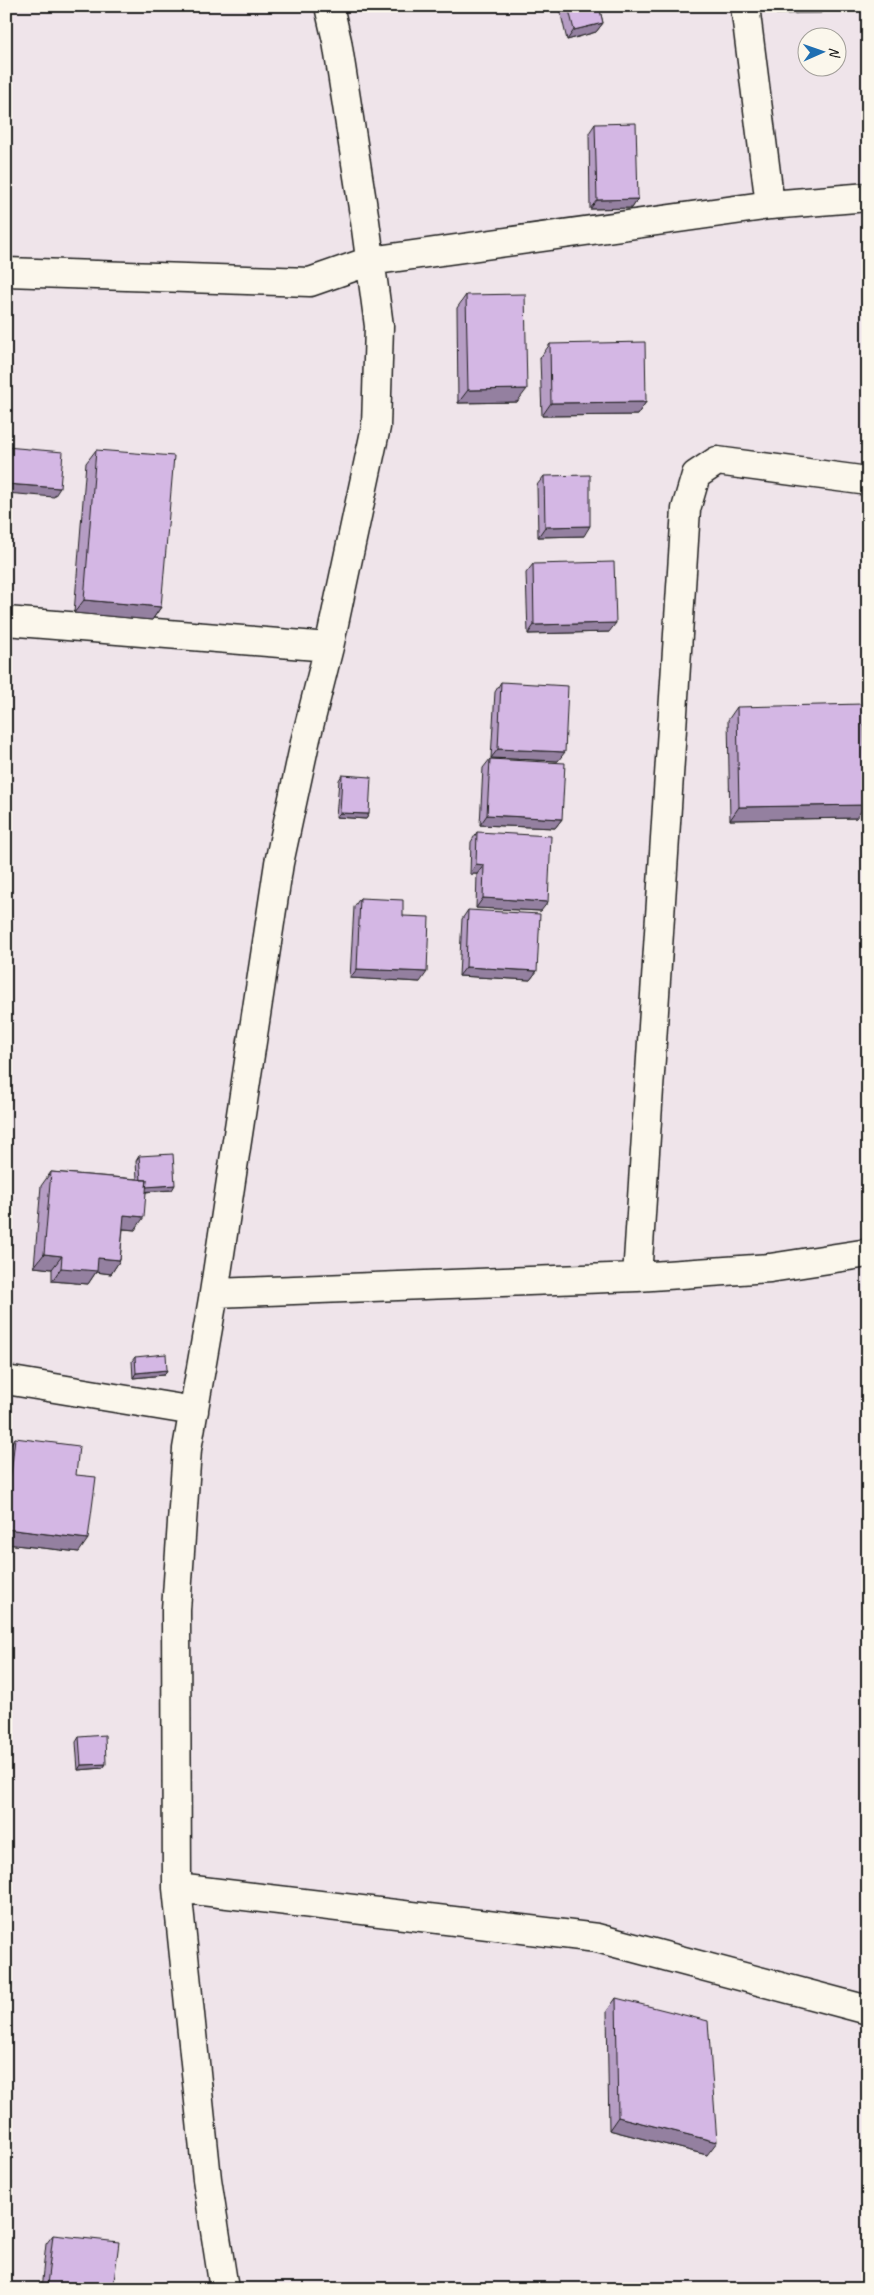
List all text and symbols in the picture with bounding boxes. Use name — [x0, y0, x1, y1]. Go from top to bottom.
north arrow — [796, 28, 846, 78]
text: N — [826, 47, 843, 59]

